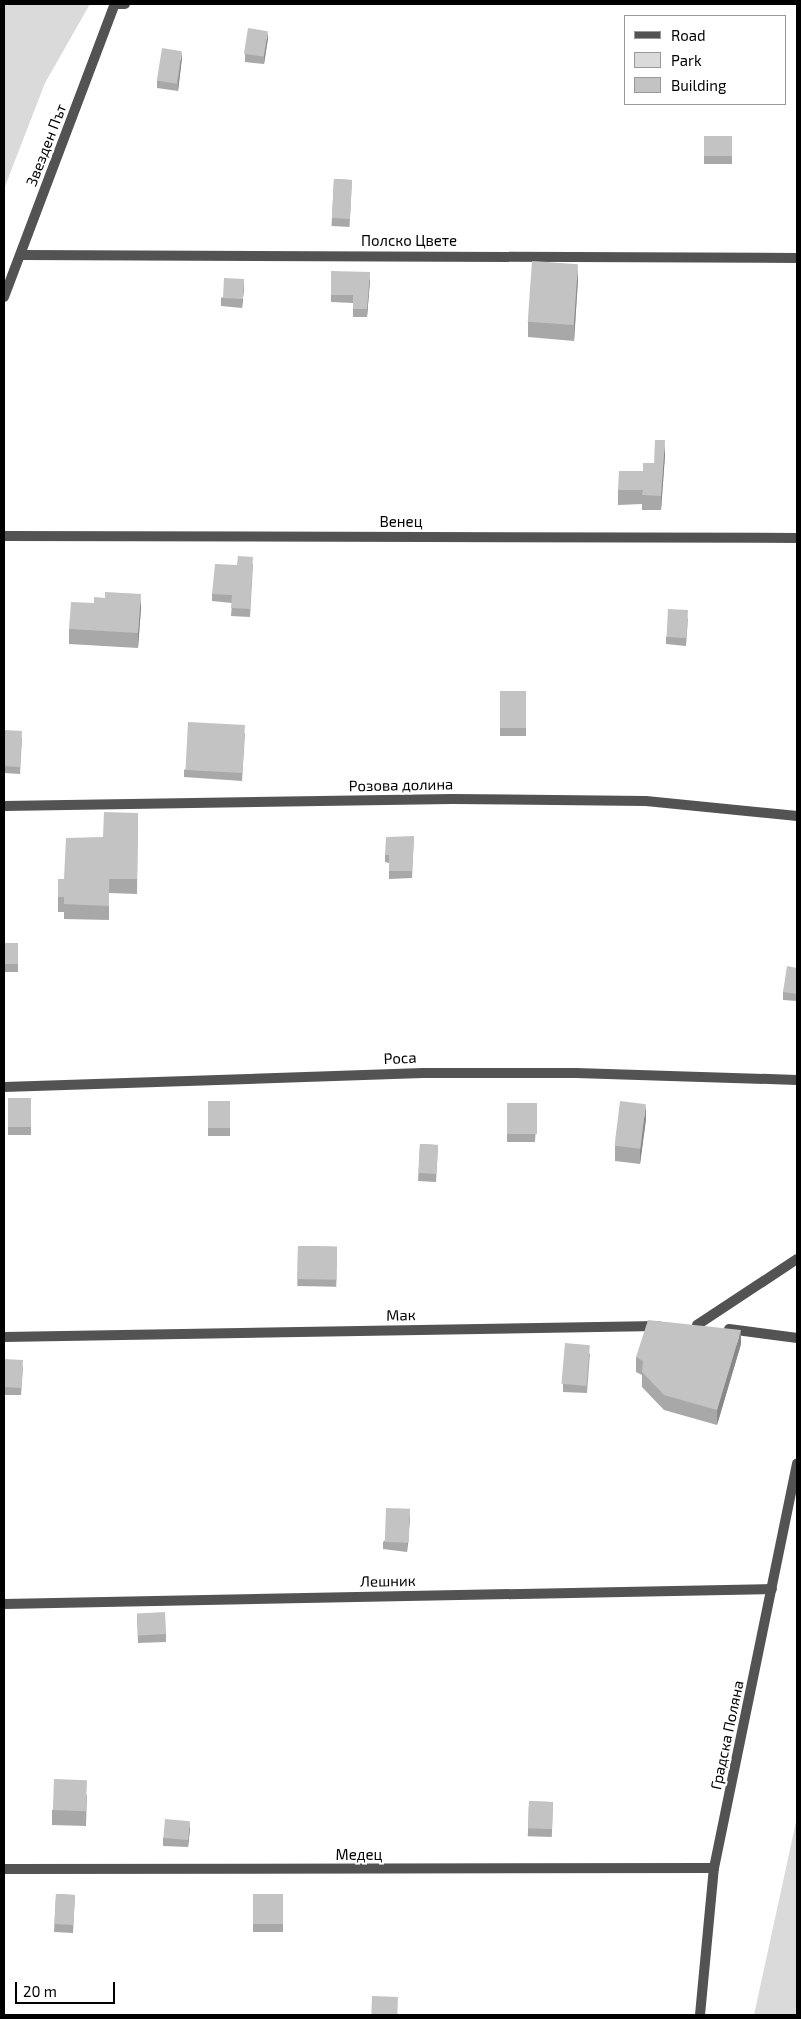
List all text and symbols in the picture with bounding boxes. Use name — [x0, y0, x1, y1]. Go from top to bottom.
legend — [624, 15, 786, 105]
text: Road — [671, 26, 706, 44]
text: Park — [671, 51, 702, 69]
text: Building — [671, 76, 726, 94]
street label: Звезден Път — [22, 101, 70, 189]
street label: Полско Цвете — [361, 232, 457, 250]
street label: Венец — [379, 513, 423, 531]
street label: Розова долина — [349, 775, 453, 795]
street label: Роса — [383, 1048, 417, 1068]
street label: Мак — [386, 1306, 416, 1324]
street label: Лешник — [360, 1572, 416, 1590]
street label: Градска Поляна — [707, 1679, 747, 1791]
street label: Медец — [336, 1846, 382, 1864]
scale bar — [18, 1972, 118, 2004]
text: 20 m — [23, 1982, 57, 2000]

